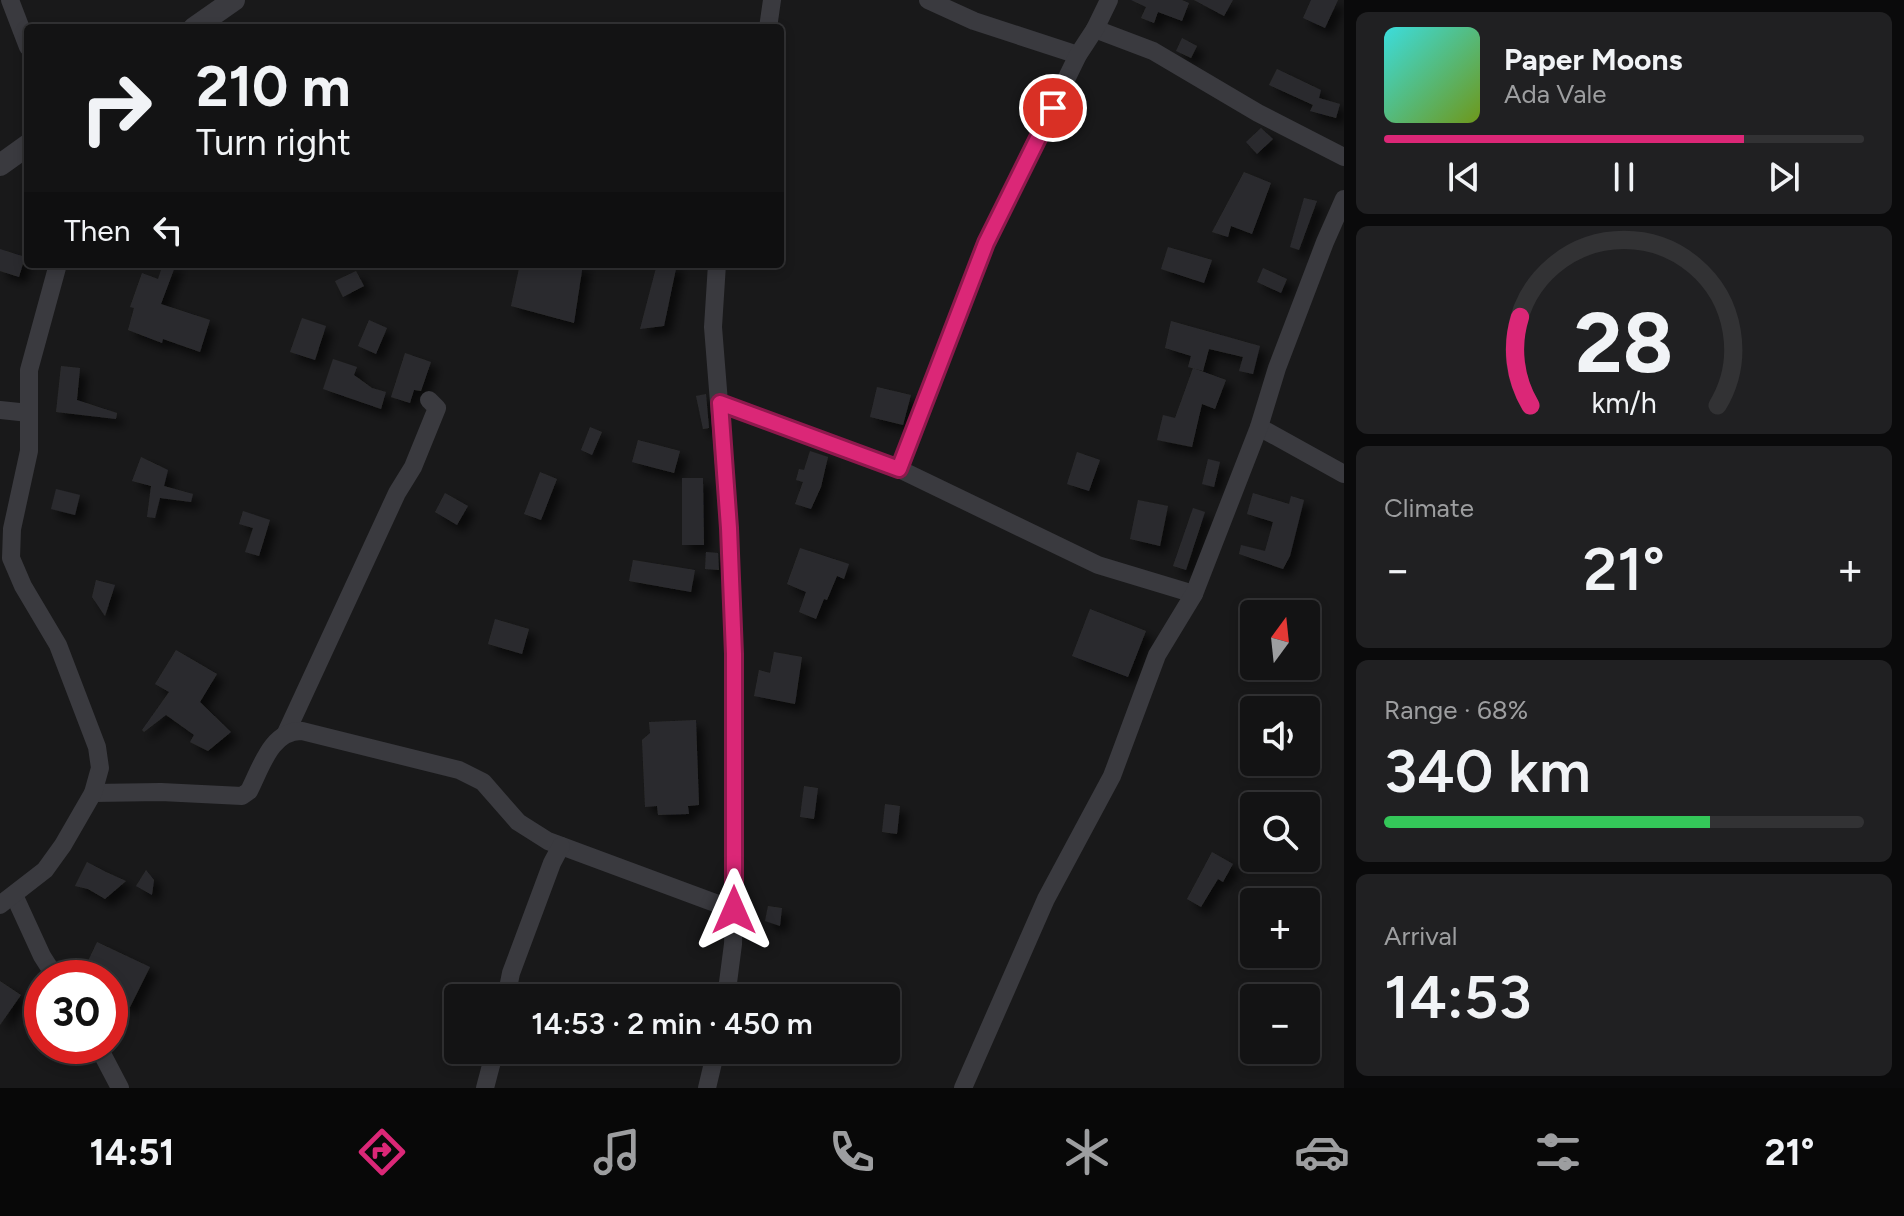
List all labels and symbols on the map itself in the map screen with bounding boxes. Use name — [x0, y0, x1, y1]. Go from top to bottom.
pin — [1019, 74, 1087, 142]
north arrow — [1240, 600, 1320, 680]
position arrow — [692, 868, 776, 952]
speed limit sign: 30 — [24, 960, 128, 1064]

